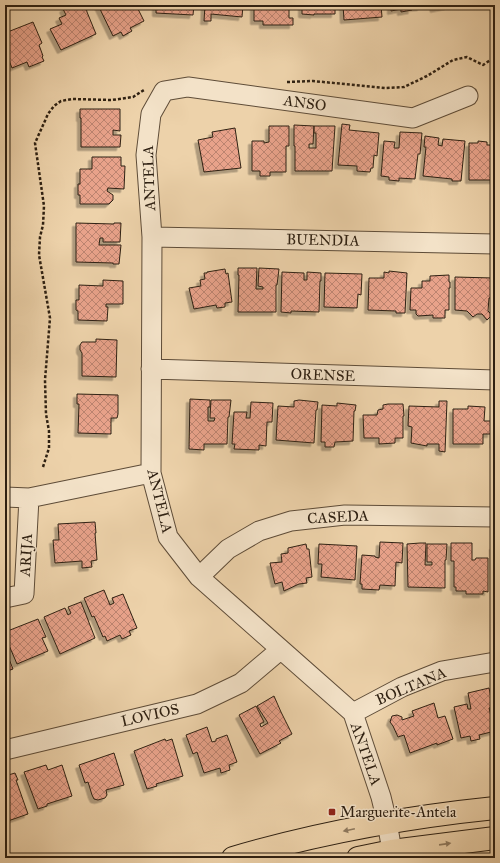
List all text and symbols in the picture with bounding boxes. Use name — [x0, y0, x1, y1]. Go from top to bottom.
street label: ANSO — [282, 91, 327, 115]
street label: ANTELA — [139, 145, 159, 212]
street label: BUENDIA — [286, 230, 360, 250]
street label: ORENSE — [290, 365, 356, 385]
street label: ANTELA — [143, 466, 177, 535]
street label: CASEDA — [307, 506, 369, 528]
street label: ARIJA — [16, 533, 37, 578]
street label: BOLTANA — [373, 663, 449, 709]
street label: LOVIOS — [119, 700, 181, 730]
street label: ANTELA — [347, 719, 385, 788]
place label: Marguerite-Antela — [340, 803, 457, 821]
marker: Marguerite-Antela — [327, 807, 337, 817]
one-way arrow — [343, 828, 355, 834]
one-way arrow — [438, 841, 451, 847]

